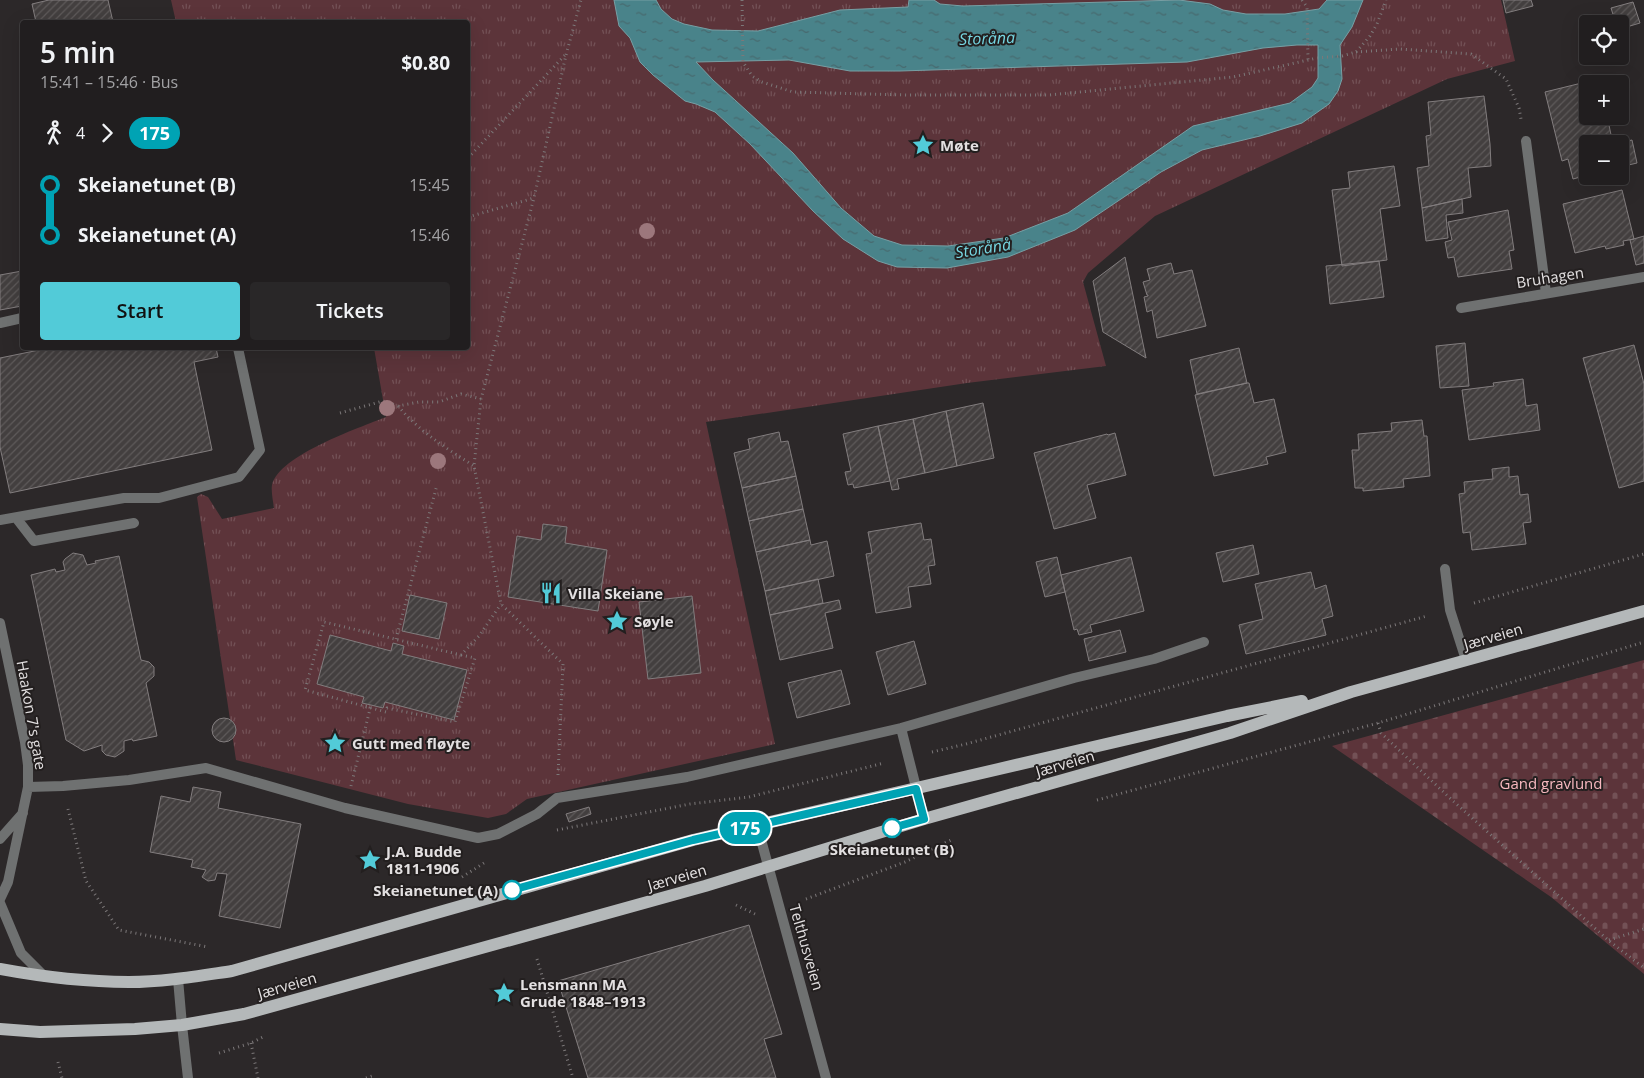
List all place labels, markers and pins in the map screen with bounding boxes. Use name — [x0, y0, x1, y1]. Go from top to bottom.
place icon: Møte — [910, 132, 936, 158]
place label: Møte — [940, 135, 979, 155]
restaurant icon: Villa Skeiane — [538, 580, 564, 606]
place label: Villa Skeiane — [568, 583, 663, 603]
place icon: Søyle — [604, 608, 630, 634]
place label: Søyle — [634, 611, 674, 631]
place icon: Gutt med fløyte — [322, 730, 348, 756]
place label: Gutt med fløyte — [352, 733, 470, 753]
marker: Skeianetunet (B) — [882, 818, 902, 838]
place label: Skeianetunet (B) — [830, 839, 954, 859]
place label: J.A. Budde 1811-1906 — [384, 841, 462, 878]
place icon: J.A. Budde 1811-1906 — [357, 847, 383, 873]
place label: Skeianetunet (A) — [373, 880, 498, 900]
marker: Skeianetunet (A) — [502, 880, 522, 900]
place label: Lensmann MA Grude 1848–1913 — [520, 974, 646, 1011]
place icon: Lensmann MA Grude 1848–1913 — [491, 980, 517, 1006]

